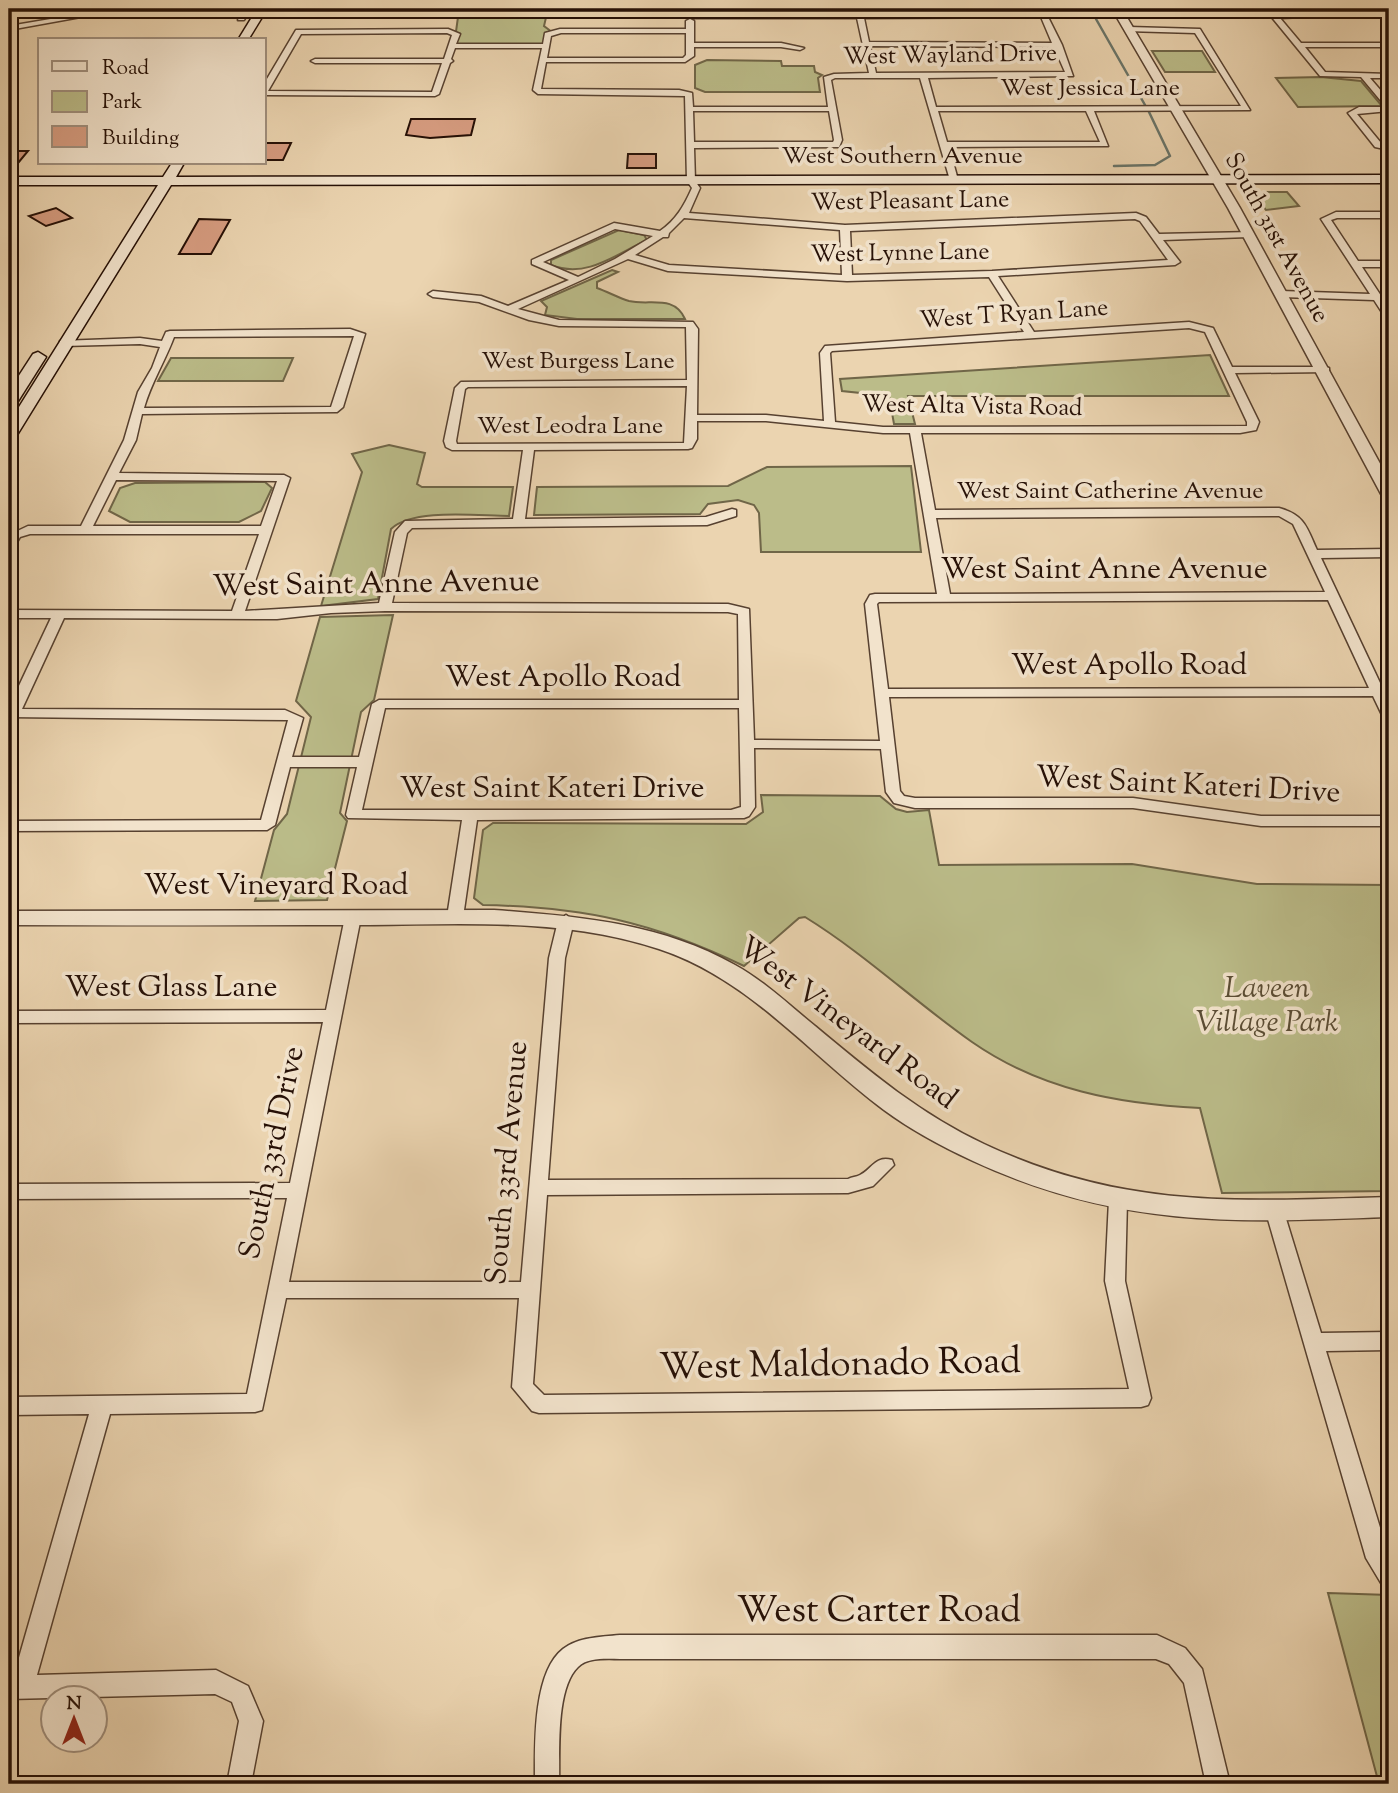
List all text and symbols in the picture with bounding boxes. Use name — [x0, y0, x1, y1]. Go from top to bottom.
street label: West Wayland Drive — [843, 37, 1057, 75]
legend — [38, 38, 266, 164]
text: Road — [102, 54, 149, 84]
street label: West Jessica Lane — [1000, 72, 1180, 106]
text: Park — [102, 88, 143, 118]
text: Building — [102, 124, 179, 154]
street label: West Southern Avenue — [781, 140, 1023, 174]
street label: South 31st Avenue — [1215, 147, 1337, 329]
street label: West Pleasant Lane — [810, 183, 1010, 221]
street label: West Lynne Lane — [810, 235, 990, 273]
street label: West T Ryan Lane — [918, 291, 1110, 339]
street label: West Burgess Lane — [481, 345, 675, 379]
street label: West Alta Vista Road — [861, 388, 1083, 426]
street label: West Leodra Lane — [477, 410, 663, 444]
street label: West Saint Catherine Avenue — [956, 475, 1264, 509]
street label: West Saint Anne Avenue — [940, 549, 1268, 592]
street label: West Saint Anne Avenue — [212, 561, 540, 609]
street label: West Apollo Road — [1011, 645, 1247, 688]
street label: West Apollo Road — [445, 657, 681, 700]
street label: West Saint Kateri Drive — [1035, 757, 1341, 815]
street label: West Saint Kateri Drive — [400, 768, 704, 811]
street label: West Vineyard Road — [143, 865, 409, 908]
street label: West Vineyard Road — [728, 927, 966, 1121]
street label: West Glass Lane — [65, 967, 277, 1010]
park label: Laveen Village Park — [1196, 968, 1338, 1045]
street label: South 33rd Avenue — [476, 1039, 540, 1287]
street label: South 33rd Drive — [229, 1043, 317, 1263]
street label: West Maldonado Road — [659, 1336, 1021, 1396]
street label: West Carter Road — [737, 1585, 1021, 1639]
north arrow — [38, 1685, 108, 1755]
text: N — [66, 1691, 82, 1718]

